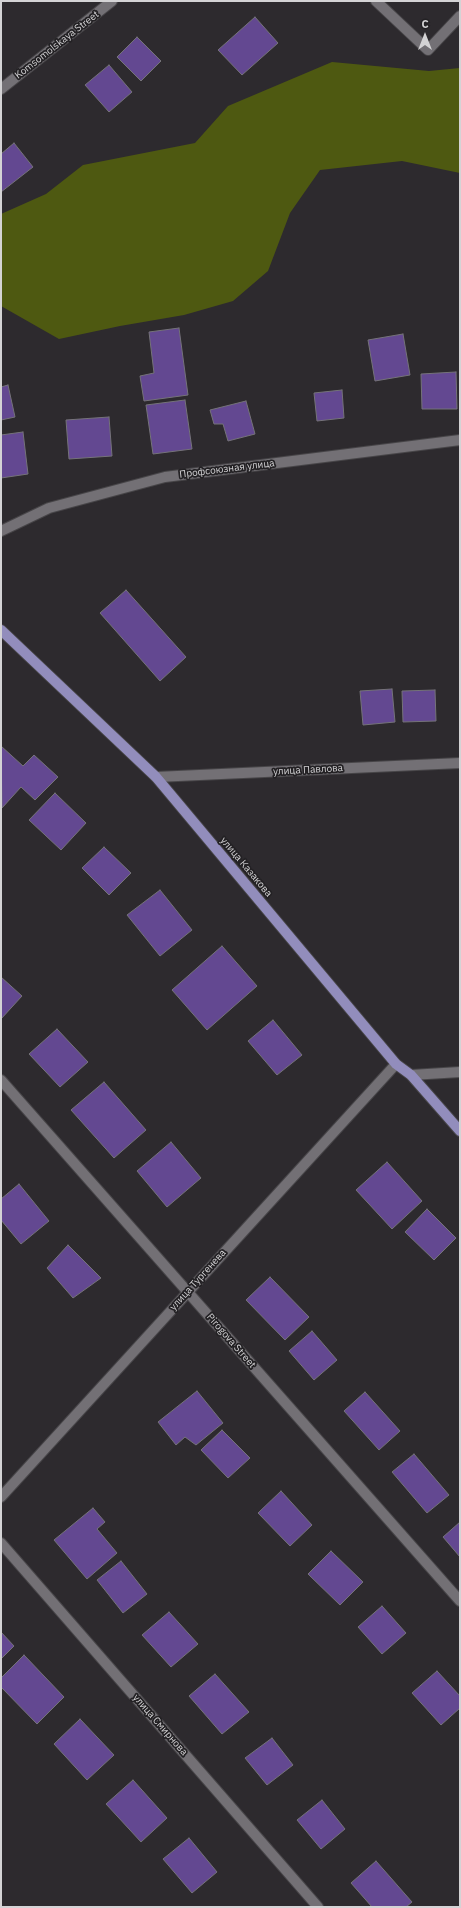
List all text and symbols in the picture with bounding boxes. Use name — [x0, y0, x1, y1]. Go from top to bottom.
street label: Komsomolskaya Street — [13, 8, 101, 82]
north arrow — [405, 16, 445, 56]
text: С — [421, 17, 429, 31]
street label: Профсоюзная улица — [179, 457, 275, 481]
street label: улица Павлова — [273, 762, 343, 778]
street label: улица Казакова — [218, 835, 274, 899]
street label: улица Тургенева — [167, 1247, 229, 1313]
street label: Pirogova Street — [204, 1311, 258, 1371]
street label: улица Смирнова — [130, 1692, 190, 1758]

